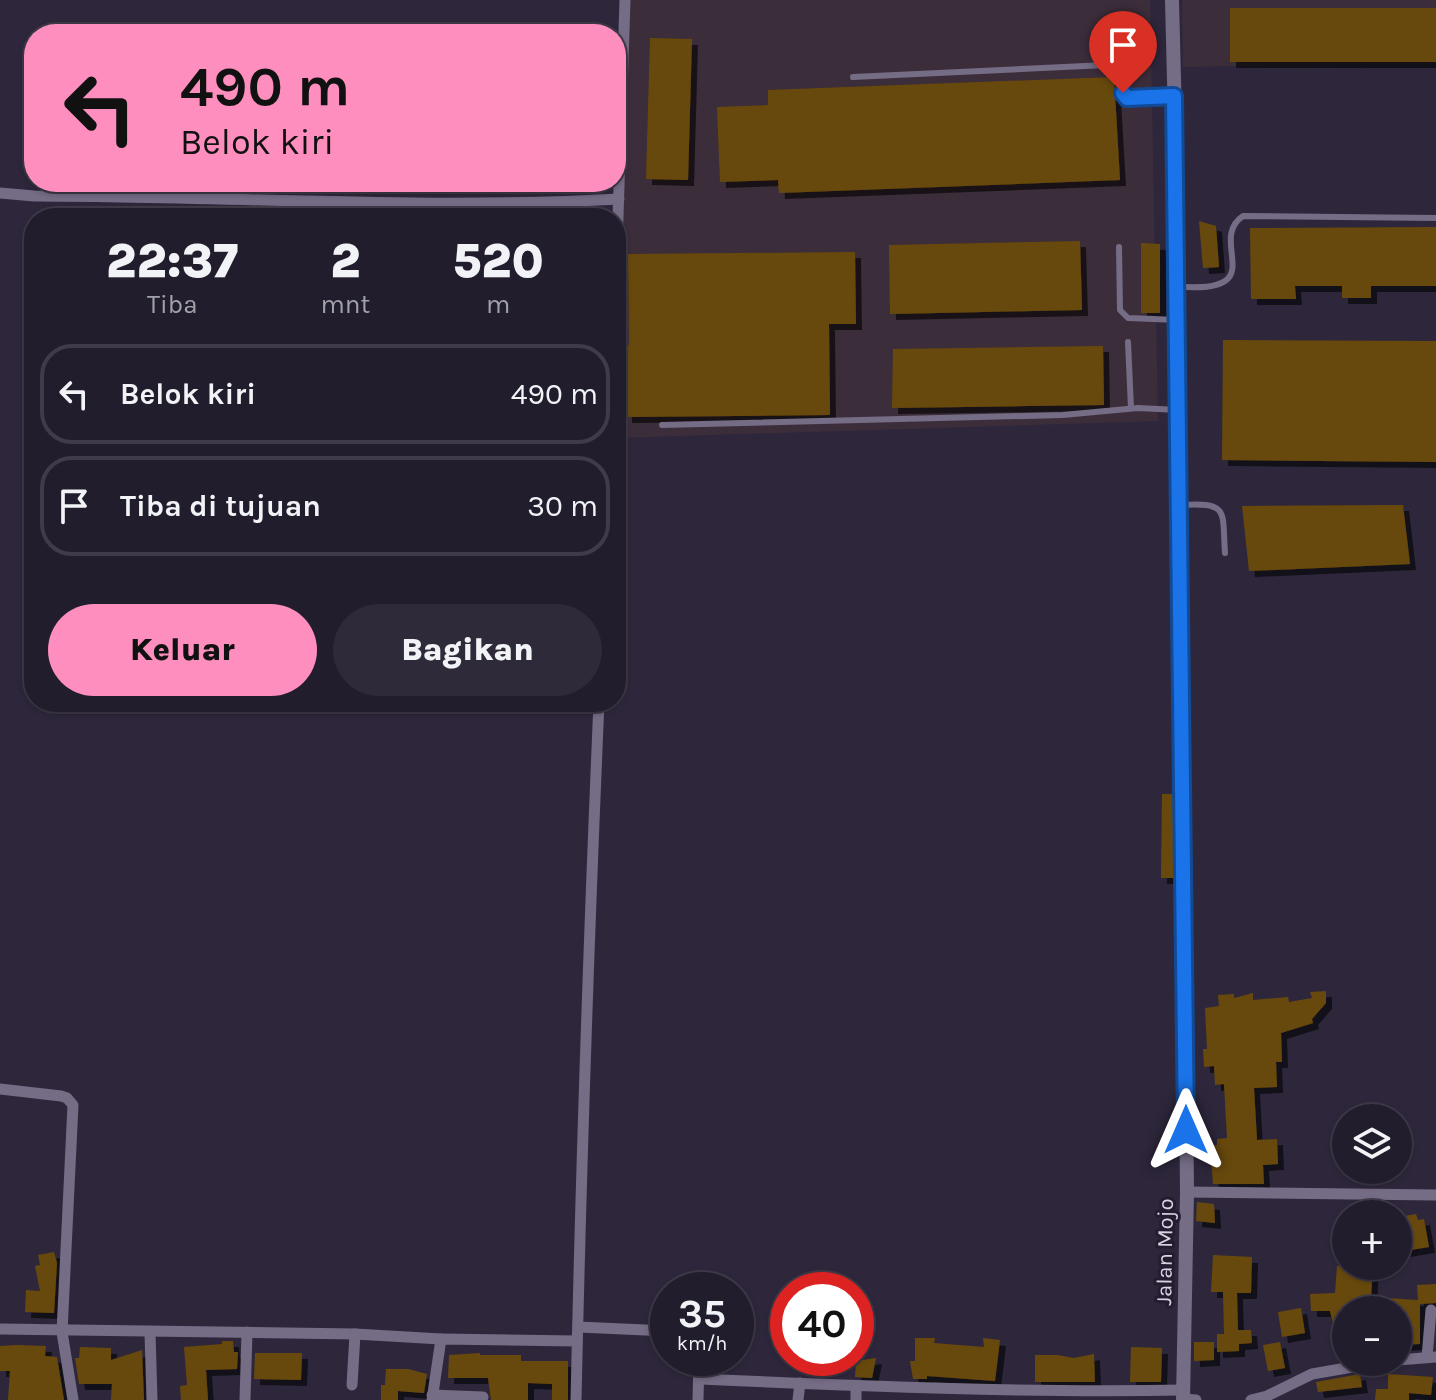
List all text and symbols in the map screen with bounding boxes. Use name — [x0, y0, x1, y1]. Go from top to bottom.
pin — [1089, 11, 1157, 93]
icon: arrive — [1101, 23, 1145, 67]
text: 490 m — [180, 54, 350, 119]
icon: left — [48, 56, 152, 160]
text: Belok kiri — [180, 121, 334, 163]
text: 22:37 — [106, 233, 238, 289]
text: 2 — [330, 233, 361, 289]
text: 520 — [452, 233, 544, 289]
text: Tiba — [147, 289, 197, 320]
text: mnt — [321, 289, 370, 320]
text: m — [486, 289, 510, 320]
icon: left — [52, 372, 96, 416]
text: Belok kiri — [120, 376, 256, 412]
text: 490 m — [511, 376, 598, 412]
icon: arrive — [52, 484, 96, 528]
text: Tiba di tujuan — [120, 488, 321, 524]
text: 30 m — [527, 488, 598, 524]
button: Keluar — [48, 604, 317, 696]
button: Bagikan — [333, 604, 602, 696]
position arrow — [1144, 1088, 1228, 1172]
map controls — [1332, 1104, 1412, 1376]
button: layers — [1332, 1104, 1412, 1184]
street label: Jalan Mojo — [1151, 1198, 1179, 1306]
button: + — [1332, 1200, 1412, 1280]
speed limit sign: 40 — [770, 1272, 874, 1376]
text: 35 — [678, 1290, 726, 1337]
button: − — [1332, 1296, 1412, 1376]
text: km/h — [677, 1332, 727, 1355]

